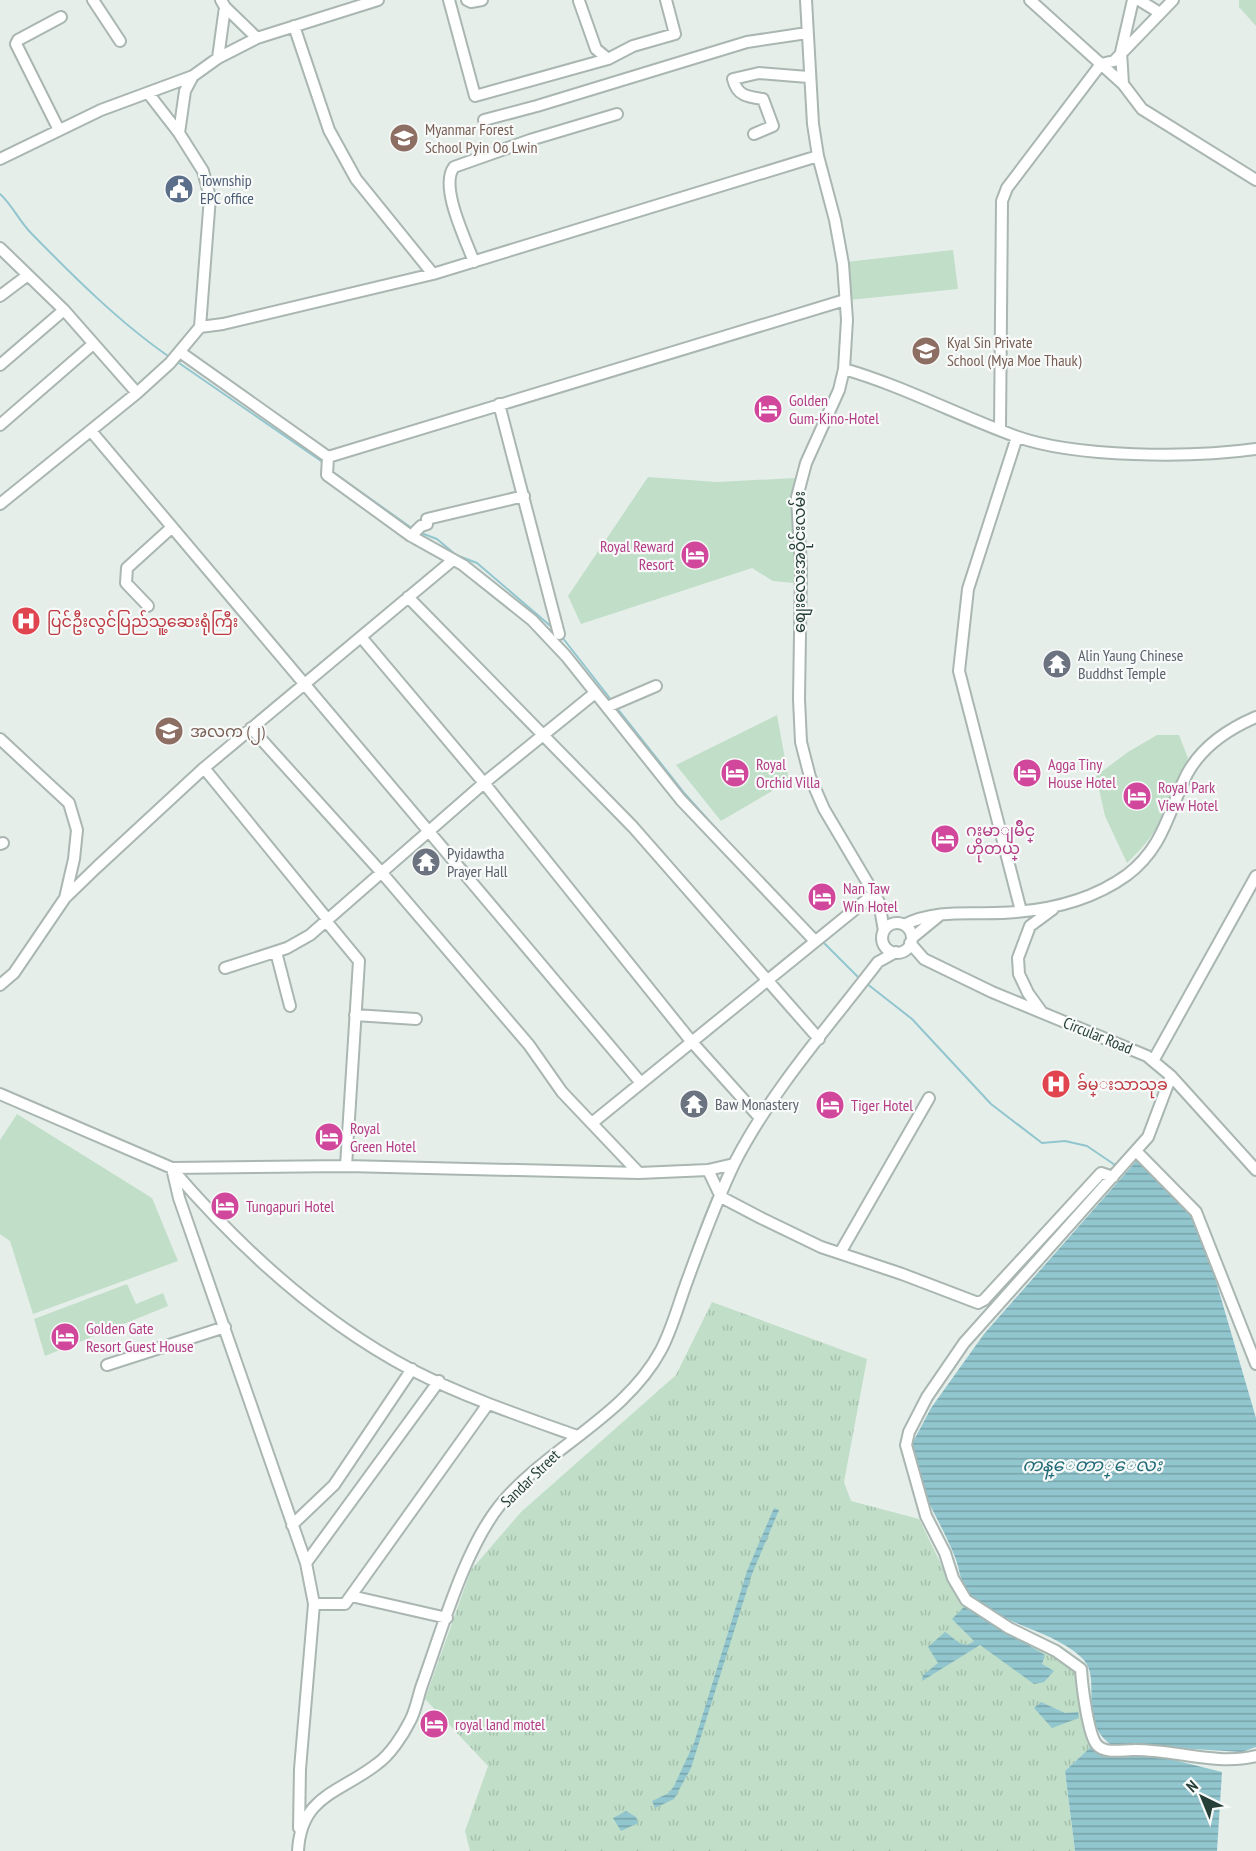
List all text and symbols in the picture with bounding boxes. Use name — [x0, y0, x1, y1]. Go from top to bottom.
place label: Myanmar Forest School Pyin Oo Lwin — [425, 119, 537, 157]
school or university icon: Myanmar Forest School Pyin Oo Lwin — [388, 122, 420, 154]
place label: Township EPC office — [200, 170, 254, 208]
public building icon: Township EPC office — [163, 173, 195, 205]
place label: Kyal Sin Private School (Mya Moe Thauk) — [947, 332, 1082, 370]
school or university icon: Kyal Sin Private School (Mya Moe Thauk) — [910, 335, 942, 367]
place label: Golden Gum-Kino-Hotel — [789, 390, 879, 428]
hotel icon: Golden Gum-Kino-Hotel — [752, 393, 784, 425]
street label: စျေးလေးအဝိုင်းလမ်း — [788, 491, 814, 633]
place label: Royal Reward Resort — [600, 536, 675, 574]
hotel icon: Royal Reward Resort — [679, 539, 711, 571]
hospital icon: ပြင်ဦးလွင်ပြည်သူ့ဆေးရုံကြီး — [10, 605, 42, 637]
place label: ပြင်ဦးလွင်ပြည်သူ့ဆေးရုံကြီး — [47, 610, 238, 636]
place label: Alin Yaung Chinese Buddhst Temple — [1078, 645, 1183, 683]
temple icon: Alin Yaung Chinese Buddhst Temple — [1041, 648, 1073, 680]
school or university icon: အလက (၂) — [153, 715, 185, 747]
place label: အလက (၂) — [190, 721, 265, 745]
place label: Royal Orchid Villa — [756, 754, 820, 792]
place label: Agga Tiny House Hotel — [1048, 754, 1116, 792]
hotel icon: Royal Orchid Villa — [719, 757, 751, 789]
hotel icon: Agga Tiny House Hotel — [1011, 757, 1043, 789]
place label: Royal Park View Hotel — [1157, 777, 1218, 815]
hotel icon: Royal Park View Hotel — [1121, 780, 1153, 812]
place label: ဂႏမာျမိဳင္ ဟိုတယ္ — [966, 820, 1035, 863]
hotel icon: ဂႏမာျမိဳင္ ဟိုတယ္ — [929, 823, 961, 855]
place label: Pyidawtha Prayer Hall — [447, 843, 508, 881]
temple icon: Pyidawtha Prayer Hall — [410, 846, 442, 878]
place label: Nan Taw Win Hotel — [843, 878, 898, 916]
hotel icon: Nan Taw Win Hotel — [806, 881, 838, 913]
street label: Circular Road — [1060, 1012, 1136, 1058]
hospital icon: ခ်မ္းသာသုခ — [1040, 1068, 1072, 1100]
place label: ခ်မ္းသာသုခ — [1077, 1073, 1168, 1099]
temple icon: Baw Monastery — [678, 1088, 710, 1120]
hotel icon: Tiger Hotel — [814, 1089, 846, 1121]
place label: Baw Monastery — [715, 1094, 799, 1114]
place label: Tiger Hotel — [851, 1095, 913, 1115]
place label: Royal Green Hotel — [350, 1118, 416, 1156]
hotel icon: Royal Green Hotel — [313, 1121, 345, 1153]
hotel icon: Tungapuri Hotel — [209, 1190, 241, 1222]
place label: Tungapuri Hotel — [246, 1196, 335, 1216]
place label: Golden Gate Resort Guest House — [86, 1318, 194, 1356]
hotel icon: Golden Gate Resort Guest House — [49, 1321, 81, 1353]
street label: Sandar Street — [496, 1445, 564, 1511]
water label: ကန္ေတာ္ေလး — [1022, 1453, 1164, 1480]
hotel icon: royal land motel — [418, 1708, 450, 1740]
place label: royal land motel — [455, 1714, 545, 1734]
north arrow — [1172, 1767, 1232, 1827]
text: N — [1182, 1776, 1202, 1796]

